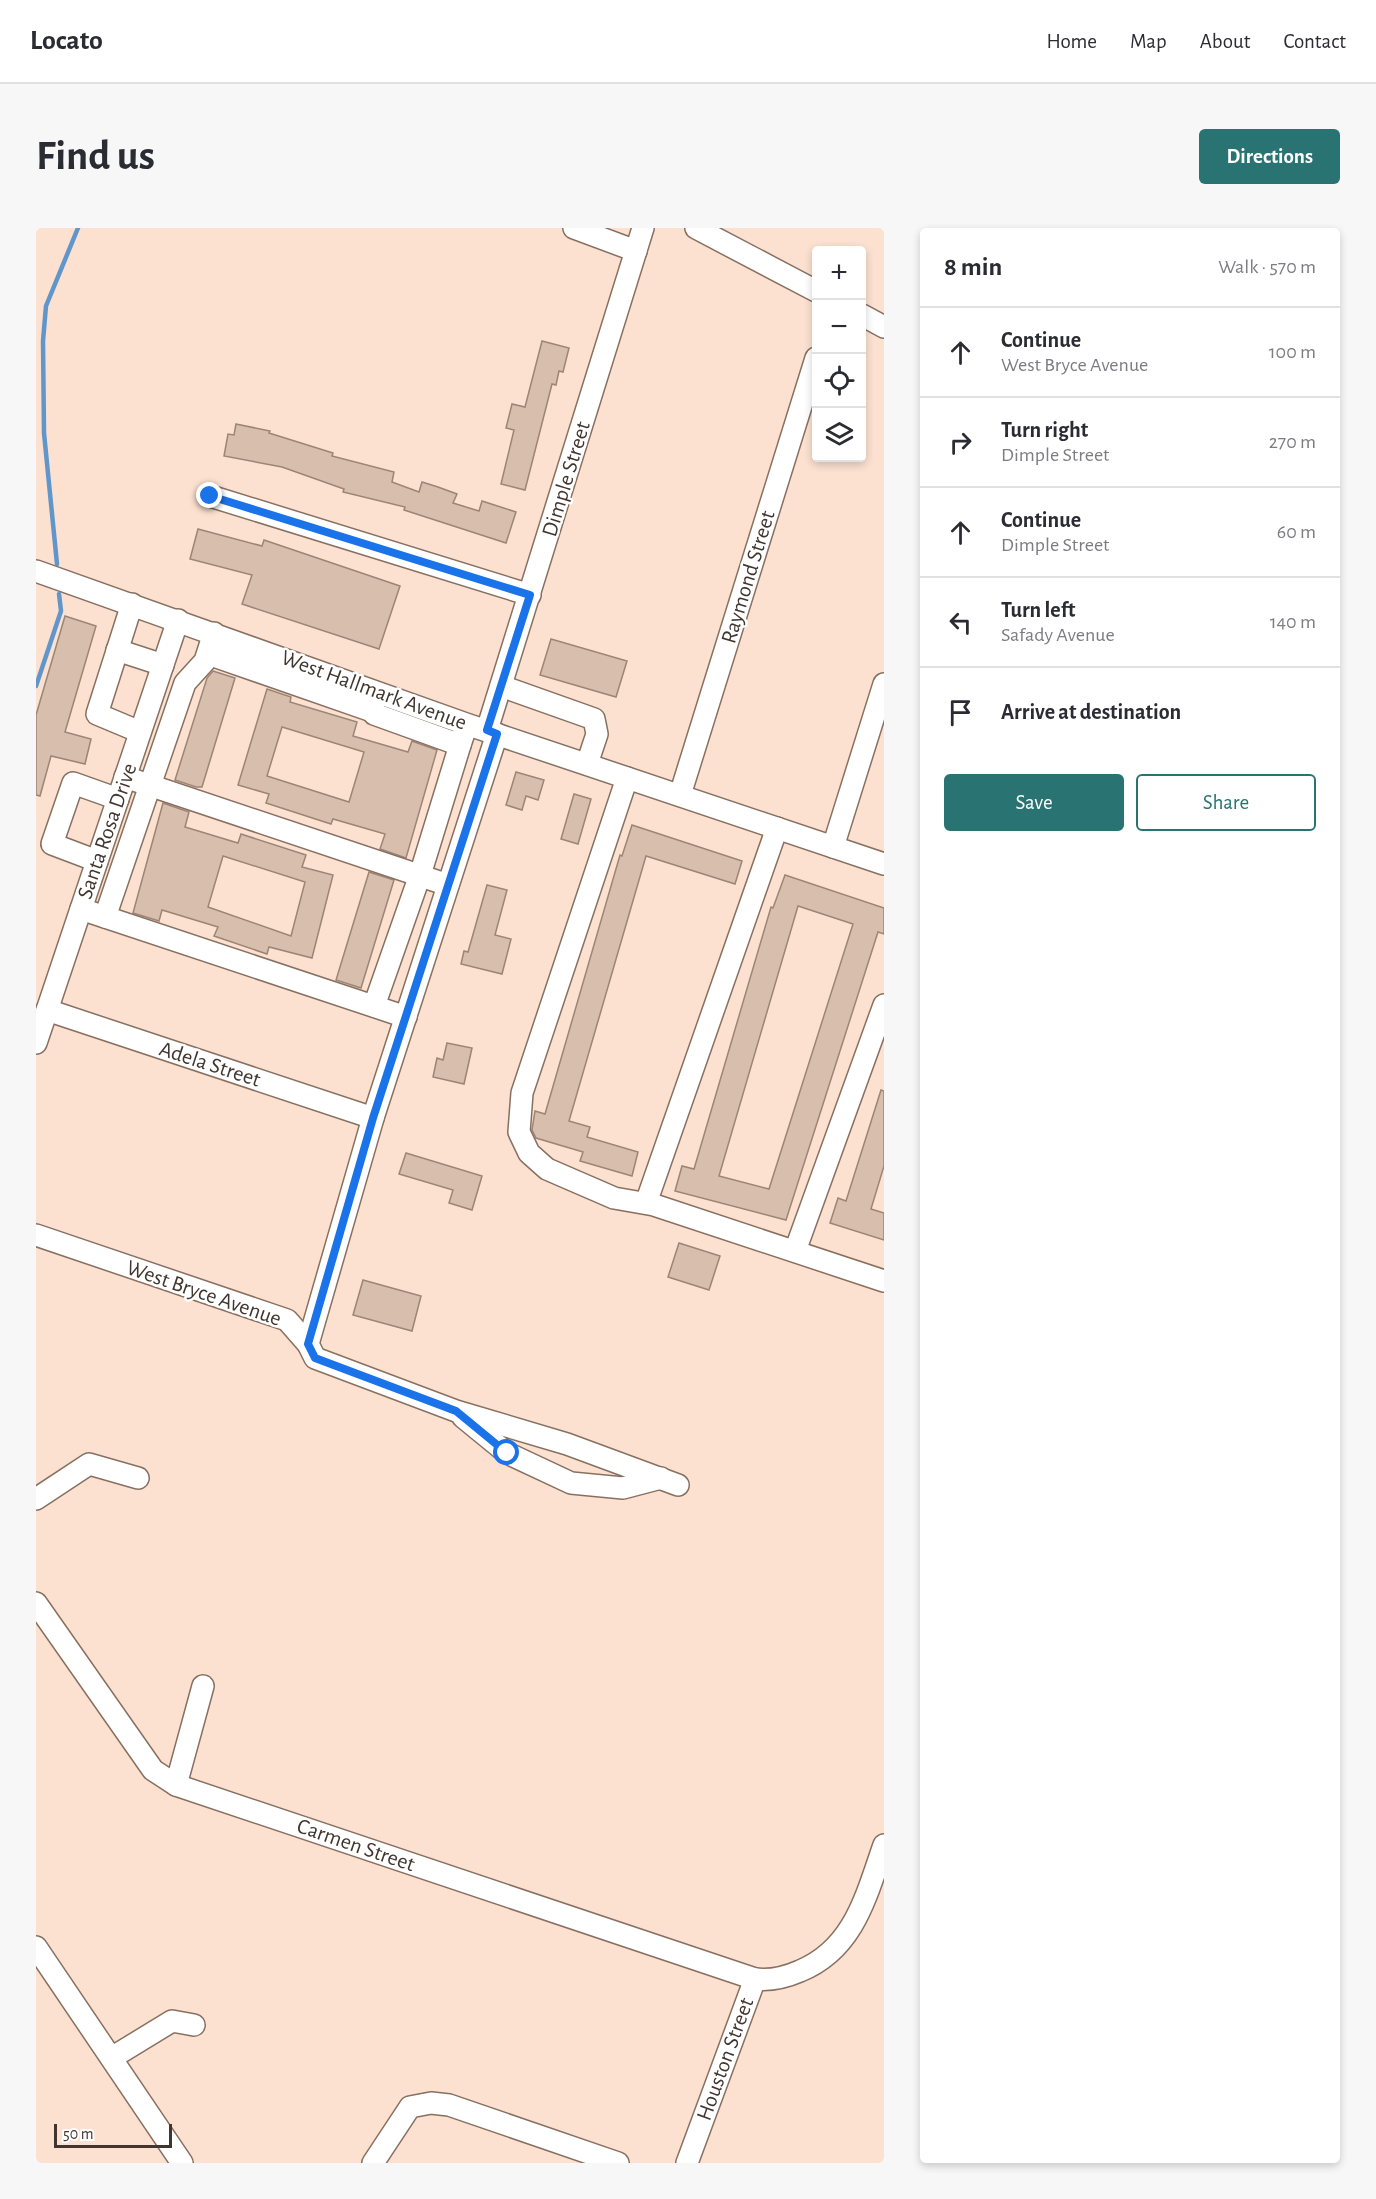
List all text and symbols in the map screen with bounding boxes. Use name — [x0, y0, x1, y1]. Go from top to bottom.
text: Locato — [30, 27, 103, 55]
text: Home — [1046, 31, 1097, 52]
text: Map — [1130, 31, 1167, 52]
text: About — [1200, 31, 1250, 52]
text: Contact — [1283, 31, 1346, 52]
button: Directions — [1199, 129, 1340, 184]
text: Find us — [36, 135, 155, 177]
map controls — [812, 246, 866, 462]
button: + — [812, 246, 866, 300]
text: 8 min — [944, 254, 1002, 280]
text: Walk · 570 m — [1218, 257, 1316, 277]
button: − — [812, 300, 866, 354]
text: Continue — [1001, 329, 1081, 351]
icon: ahead — [944, 336, 977, 369]
text: 100 m — [1269, 342, 1316, 362]
button: locate — [812, 354, 866, 408]
text: West Bryce Avenue — [1001, 355, 1148, 375]
button: layers — [812, 408, 866, 462]
street label: Dimple Street — [538, 419, 594, 539]
text: Turn right — [1001, 419, 1088, 441]
icon: right — [944, 426, 977, 459]
text: 270 m — [1269, 432, 1316, 452]
text: Dimple Street — [1001, 445, 1109, 465]
route end — [196, 482, 222, 508]
street label: Raymond Street — [717, 508, 779, 646]
text: Continue — [1001, 509, 1081, 531]
icon: ahead — [944, 516, 977, 549]
text: 60 m — [1277, 522, 1316, 542]
text: Dimple Street — [1001, 535, 1109, 555]
text: Turn left — [1001, 599, 1075, 621]
icon: left — [944, 606, 977, 639]
text: 140 m — [1270, 612, 1316, 632]
text: Safady Avenue — [1001, 625, 1115, 645]
street label: West Hallmark Avenue — [278, 646, 470, 734]
icon: arrive — [944, 696, 977, 729]
text: Arrive at destination — [1001, 701, 1181, 723]
street label: Santa Rosa Drive — [73, 760, 141, 902]
button: Save — [944, 774, 1124, 831]
button: Share — [1136, 774, 1316, 831]
street label: Adela Street — [157, 1037, 263, 1091]
street label: West Bryce Avenue — [124, 1256, 284, 1330]
route start — [493, 1439, 519, 1465]
street label: Carmen Street — [294, 1815, 418, 1875]
street label: Houston Street — [693, 1995, 757, 2123]
scale bar — [54, 2121, 172, 2148]
text: 50 m — [63, 2126, 94, 2142]

